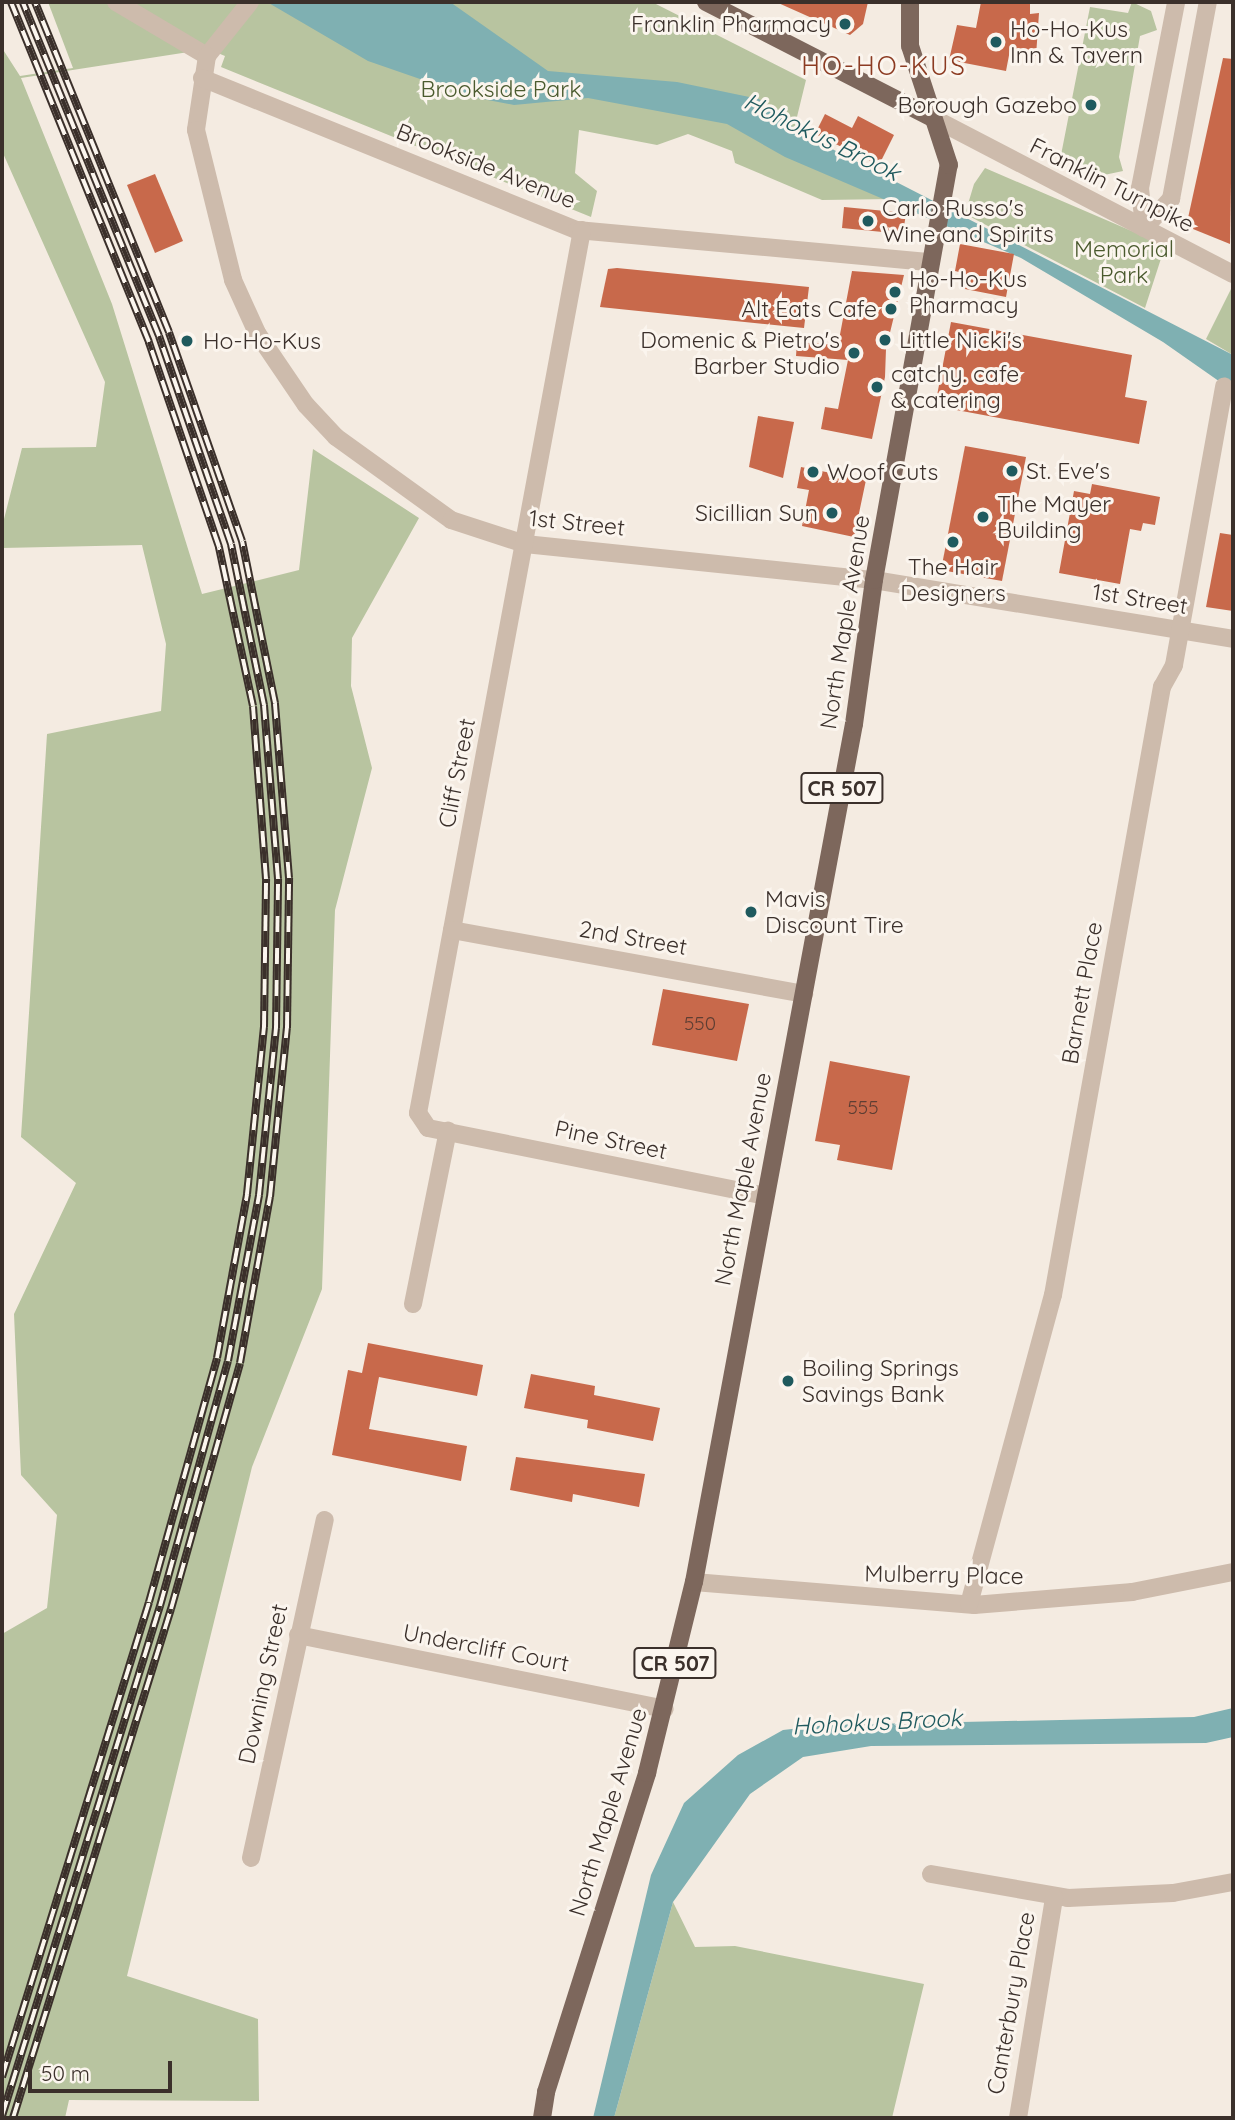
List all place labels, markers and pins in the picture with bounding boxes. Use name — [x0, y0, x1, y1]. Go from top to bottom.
place label: Franklin Pharmacy — [631, 10, 831, 38]
place label: Ho-Ho-Kus Inn & Tavern — [1010, 15, 1143, 69]
marker: Franklin Pharmacy — [837, 16, 853, 32]
marker: Ho-Ho-Kus Inn & Tavern — [988, 34, 1004, 50]
place label: Borough Gazebo — [898, 91, 1077, 119]
marker: Borough Gazebo — [1083, 97, 1099, 113]
place label: Carlo Russo's Wine and Spirits — [882, 194, 1054, 248]
marker: Carlo Russo's Wine and Spirits — [860, 213, 876, 229]
place label: Ho-Ho-Kus Pharmacy — [909, 265, 1027, 319]
marker: Ho-Ho-Kus Pharmacy — [887, 284, 903, 300]
place label: Alt Eats Cafe — [741, 295, 877, 323]
marker: Alt Eats Cafe — [883, 301, 899, 317]
place label: Domenic & Pietro's Barber Studio — [640, 326, 840, 380]
place label: Little Nicki's — [899, 326, 1022, 354]
place label: Ho-Ho-Kus — [203, 327, 321, 355]
marker: Ho-Ho-Kus — [177, 331, 197, 351]
marker: Little Nicki's — [877, 332, 893, 348]
marker: Domenic & Pietro's Barber Studio — [846, 345, 862, 361]
place label: catchy. cafe & catering — [891, 360, 1019, 414]
marker: catchy. cafe & catering — [869, 379, 885, 395]
place label: St. Eve's — [1026, 457, 1110, 485]
place label: Woof Cuts — [827, 458, 938, 486]
marker: St. Eve's — [1004, 463, 1020, 479]
marker: Woof Cuts — [805, 464, 821, 480]
place label: The Mayer Building — [997, 490, 1111, 544]
place label: Sicillian Sun — [695, 499, 818, 527]
marker: Sicillian Sun — [824, 505, 840, 521]
marker: The Mayer Building — [975, 509, 991, 525]
marker: The Hair Designers — [945, 534, 961, 550]
place label: The Hair Designers — [900, 553, 1006, 607]
place label: Mavis Discount Tire — [765, 885, 904, 939]
marker: Mavis Discount Tire — [743, 904, 759, 920]
place label: Boiling Springs Savings Bank — [802, 1354, 959, 1408]
marker: Boiling Springs Savings Bank — [780, 1373, 796, 1389]

